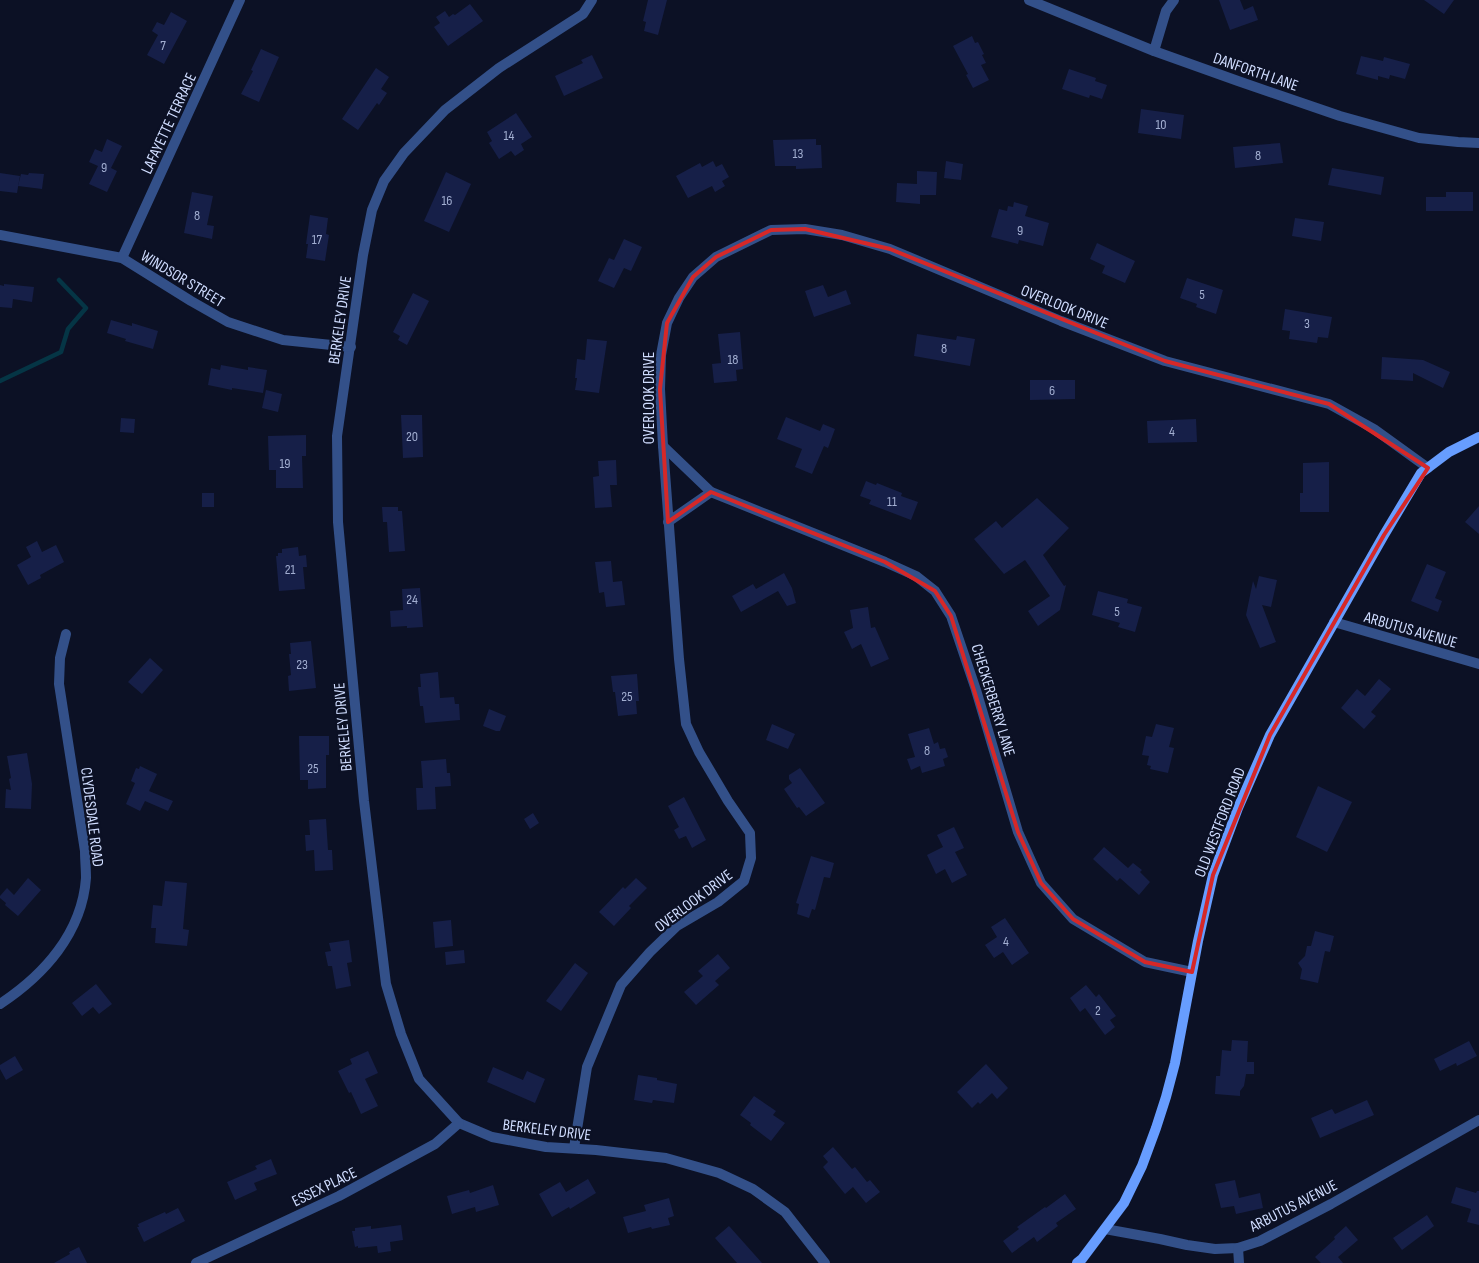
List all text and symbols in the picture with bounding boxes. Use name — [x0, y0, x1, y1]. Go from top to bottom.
house number: 7 — [160, 37, 166, 54]
street label: DANFORTH LANE — [1211, 49, 1301, 96]
street label: LAFAYETTE TERRACE — [138, 70, 201, 177]
house number: 10 — [1155, 116, 1167, 133]
house number: 14 — [504, 127, 515, 144]
house number: 13 — [793, 145, 804, 162]
house number: 8 — [1255, 147, 1261, 164]
house number: 9 — [101, 159, 107, 176]
house number: 16 — [441, 192, 453, 209]
house number: 8 — [194, 207, 200, 224]
house number: 9 — [1017, 222, 1023, 239]
house number: 17 — [312, 231, 323, 248]
street label: WINDSOR STREET — [137, 247, 228, 312]
street label: BERKELEY DRIVE — [325, 275, 356, 366]
street label: OVERLOOK DRIVE — [1018, 281, 1111, 334]
house number: 5 — [1199, 286, 1205, 303]
house number: 3 — [1304, 315, 1310, 332]
house number: 8 — [941, 340, 947, 357]
house number: 18 — [727, 351, 739, 368]
street label: OVERLOOK DRIVE — [640, 352, 659, 444]
house number: 6 — [1049, 382, 1055, 399]
house number: 4 — [1169, 423, 1175, 440]
house number: 20 — [406, 428, 418, 445]
house number: 19 — [279, 455, 291, 472]
house number: 11 — [887, 493, 897, 510]
house number: 21 — [285, 561, 295, 578]
house number: 24 — [406, 591, 418, 608]
house number: 5 — [1114, 603, 1120, 620]
street label: ARBUTUS AVENUE — [1361, 608, 1459, 653]
street label: CHECKERBERRY LANE — [966, 642, 1019, 759]
house number: 23 — [296, 656, 308, 673]
street label: BERKELEY DRIVE — [330, 682, 357, 772]
house number: 25 — [621, 688, 633, 705]
house number: 8 — [924, 742, 930, 759]
house number: 25 — [307, 760, 319, 777]
street label: OLD WESTFORD ROAD — [1191, 765, 1250, 880]
street label: CLYDESDALE ROAD — [76, 766, 107, 868]
street label: OVERLOOK DRIVE — [651, 866, 737, 937]
house number: 4 — [1003, 933, 1009, 950]
house number: 2 — [1095, 1002, 1101, 1019]
street label: BERKELEY DRIVE — [502, 1116, 592, 1145]
street label: ESSEX PLACE — [289, 1164, 360, 1211]
street label: ARBUTUS AVENUE — [1246, 1176, 1341, 1237]

